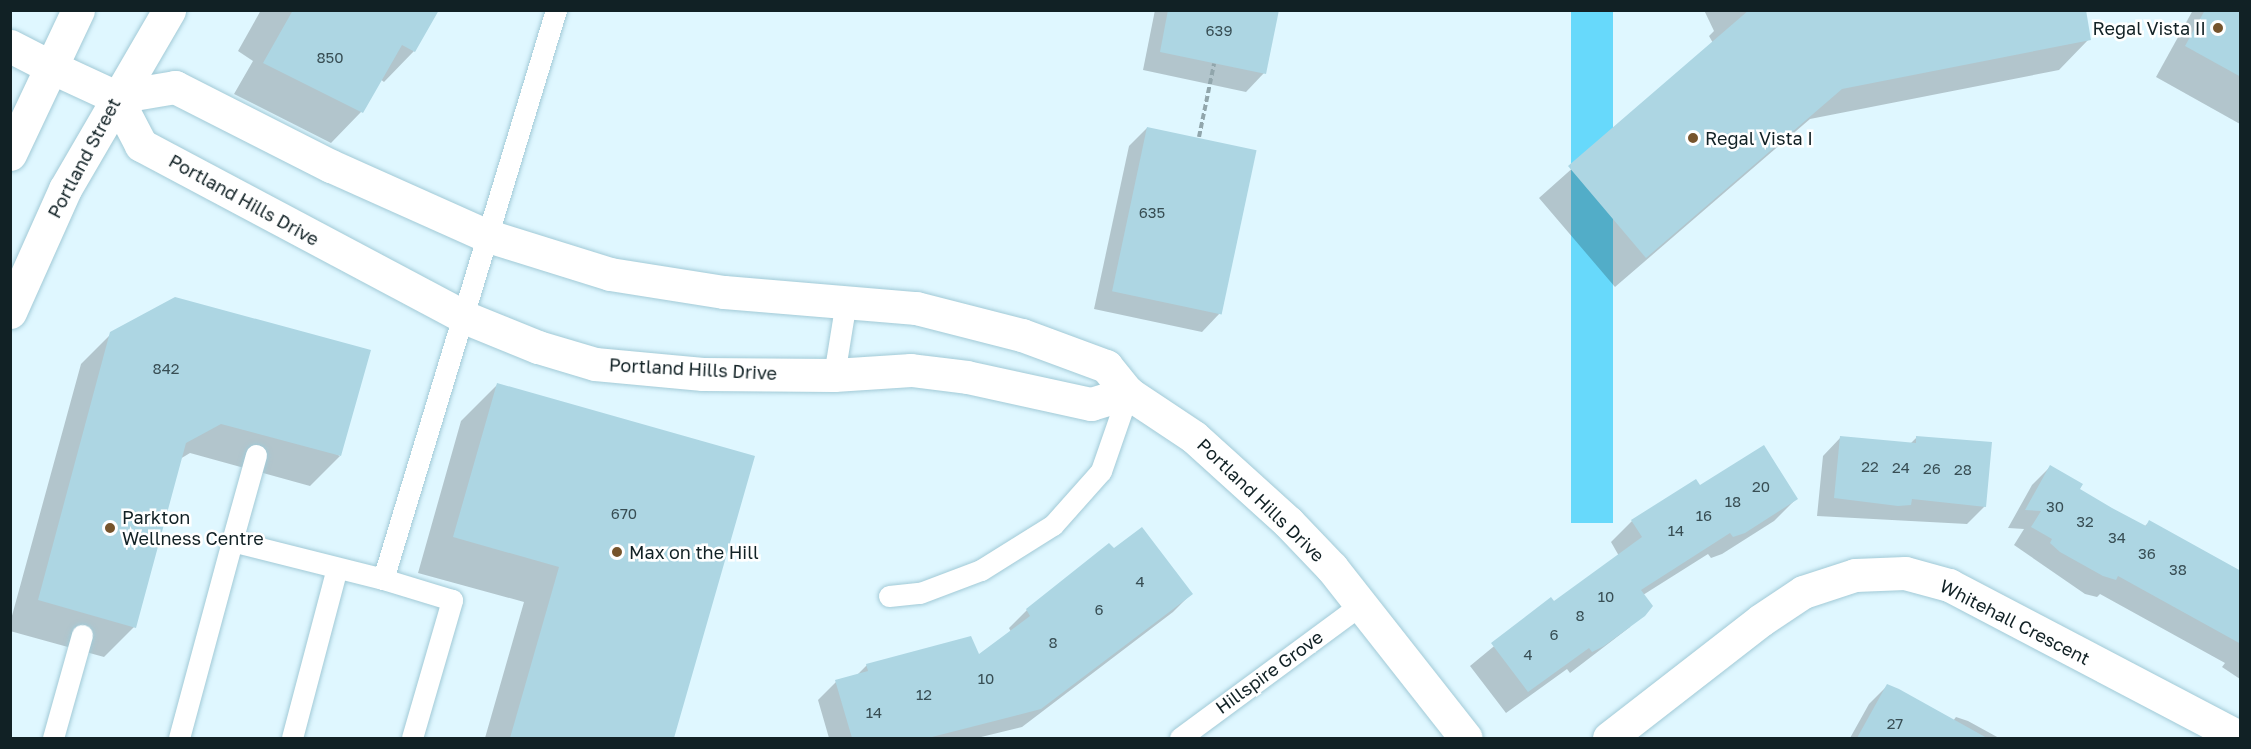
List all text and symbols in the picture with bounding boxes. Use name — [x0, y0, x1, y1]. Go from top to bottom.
place label: Regal Vista II — [2092, 17, 2206, 39]
marker: Regal Vista II — [2211, 21, 2225, 35]
house number: 639 — [1206, 22, 1232, 40]
house number: 850 — [316, 49, 344, 67]
street label: Portland Street — [43, 94, 125, 222]
place label: Regal Vista I — [1705, 127, 1813, 149]
marker: Regal Vista I — [1686, 131, 1700, 145]
street label: Portland Hills Drive — [165, 150, 323, 250]
house number: 635 — [1139, 204, 1165, 222]
street label: Portland Hills Drive — [608, 354, 778, 384]
house number: 842 — [153, 360, 179, 378]
street label: Portland Hills Drive — [1193, 434, 1329, 566]
house number: 22 — [1861, 458, 1879, 476]
house number: 24 — [1892, 459, 1910, 477]
house number: 26 — [1923, 460, 1941, 478]
house number: 28 — [1954, 461, 1972, 479]
house number: 20 — [1752, 478, 1770, 496]
house number: 18 — [1725, 493, 1741, 511]
house number: 30 — [2046, 498, 2064, 516]
house number: 670 — [611, 505, 637, 523]
place label: Parkton Wellness Centre — [122, 507, 264, 550]
house number: 16 — [1696, 507, 1712, 525]
house number: 32 — [2076, 513, 2094, 531]
marker: Parkton Wellness Centre — [103, 521, 117, 535]
house number: 14 — [1668, 522, 1684, 540]
house number: 34 — [2108, 529, 2126, 547]
place label: Max on the Hill — [629, 541, 759, 563]
marker: Max on the Hill — [610, 545, 624, 559]
house number: 36 — [2138, 545, 2156, 563]
house number: 38 — [2169, 561, 2187, 579]
house number: 4 — [1135, 573, 1145, 591]
street label: Whitehall Crescent — [1936, 575, 2094, 669]
house number: 10 — [1598, 588, 1614, 606]
house number: 6 — [1094, 601, 1104, 619]
house number: 8 — [1575, 607, 1585, 625]
street label: Hillspire Grove — [1211, 626, 1327, 718]
house number: 6 — [1549, 626, 1559, 644]
house number: 8 — [1048, 634, 1058, 652]
house number: 4 — [1523, 646, 1533, 664]
house number: 10 — [978, 670, 994, 688]
house number: 12 — [916, 686, 932, 704]
house number: 14 — [866, 704, 882, 722]
house number: 27 — [1887, 715, 1903, 733]

